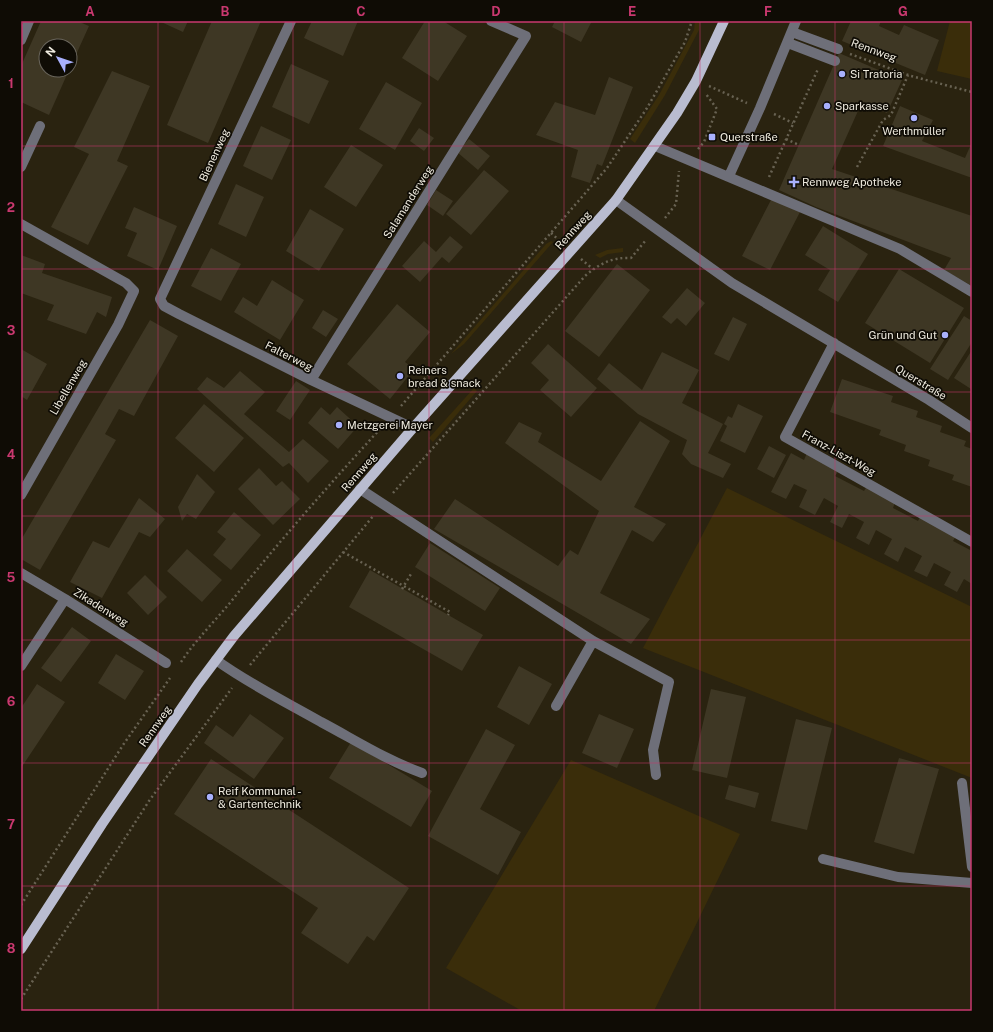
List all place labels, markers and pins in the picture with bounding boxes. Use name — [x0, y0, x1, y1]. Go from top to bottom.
place label: Si Tratoria — [850, 68, 902, 80]
marker: Si Tratoria — [837, 69, 847, 79]
place label: Sparkasse — [835, 100, 889, 112]
marker: Sparkasse — [822, 101, 832, 111]
marker: Werthmüller — [909, 113, 919, 123]
place label: Werthmüller — [882, 125, 946, 137]
place label: Querstraße — [720, 131, 778, 143]
marker: Querstraße — [707, 132, 717, 142]
place label: Rennweg Apotheke — [802, 176, 902, 188]
marker: Rennweg Apotheke — [789, 177, 799, 187]
place label: Grün und Gut — [868, 329, 937, 341]
marker: Grün und Gut — [940, 330, 950, 340]
place label: Reiners bread & snack — [408, 364, 481, 389]
marker: Reiners bread & snack — [395, 371, 405, 381]
place label: Metzgerei Mayer — [347, 419, 433, 431]
marker: Metzgerei Mayer — [334, 420, 344, 430]
place label: Reif Kommunal - & Gartentechnik — [218, 785, 301, 810]
marker: Reif Kommunal - & Gartentechnik — [205, 792, 215, 802]

